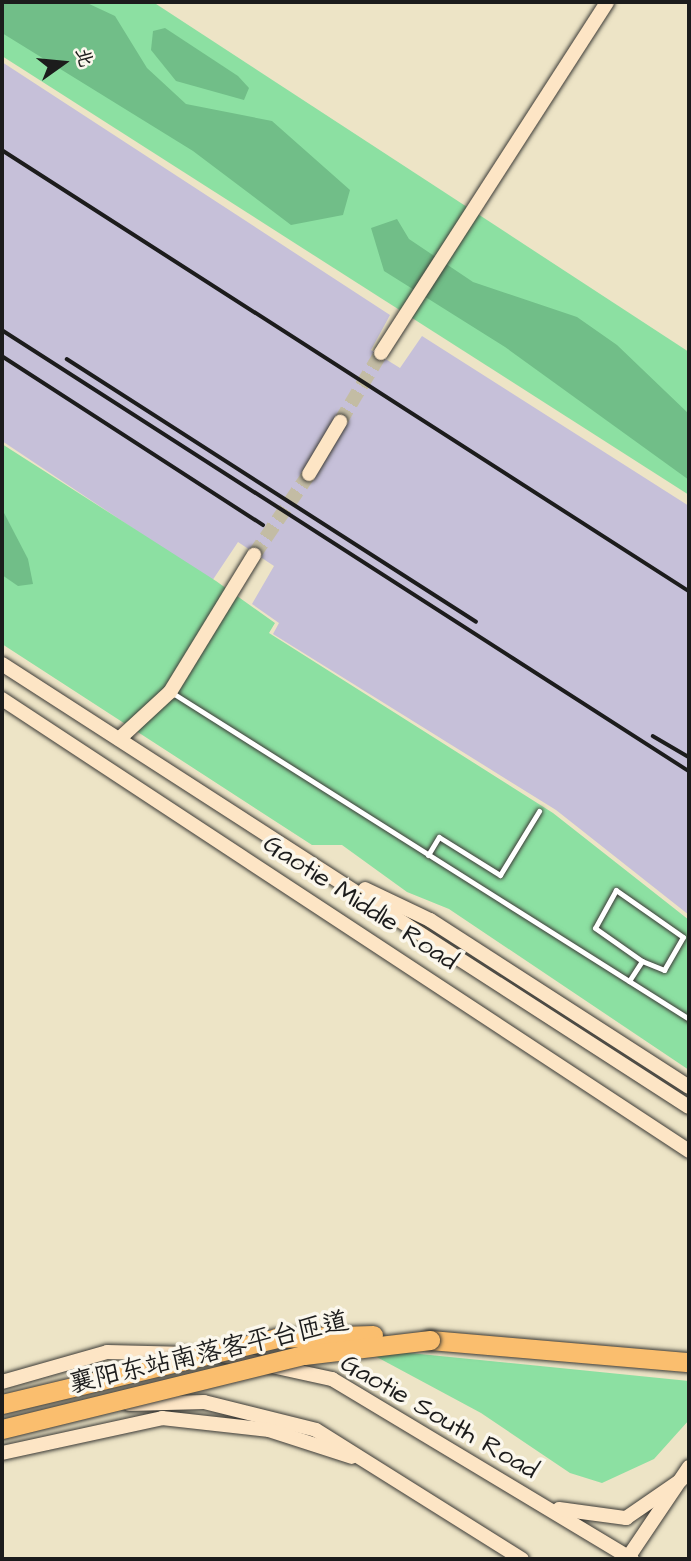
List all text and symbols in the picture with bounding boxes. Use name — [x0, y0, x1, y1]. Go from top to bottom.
north arrow — [28, 28, 98, 98]
text: 北 — [68, 45, 99, 70]
street label: Gaotie Middle Road — [257, 829, 463, 977]
street label: 襄阳东站南落客平台匝道 — [66, 1306, 352, 1400]
street label: Gaotie South Road — [335, 1348, 543, 1486]

